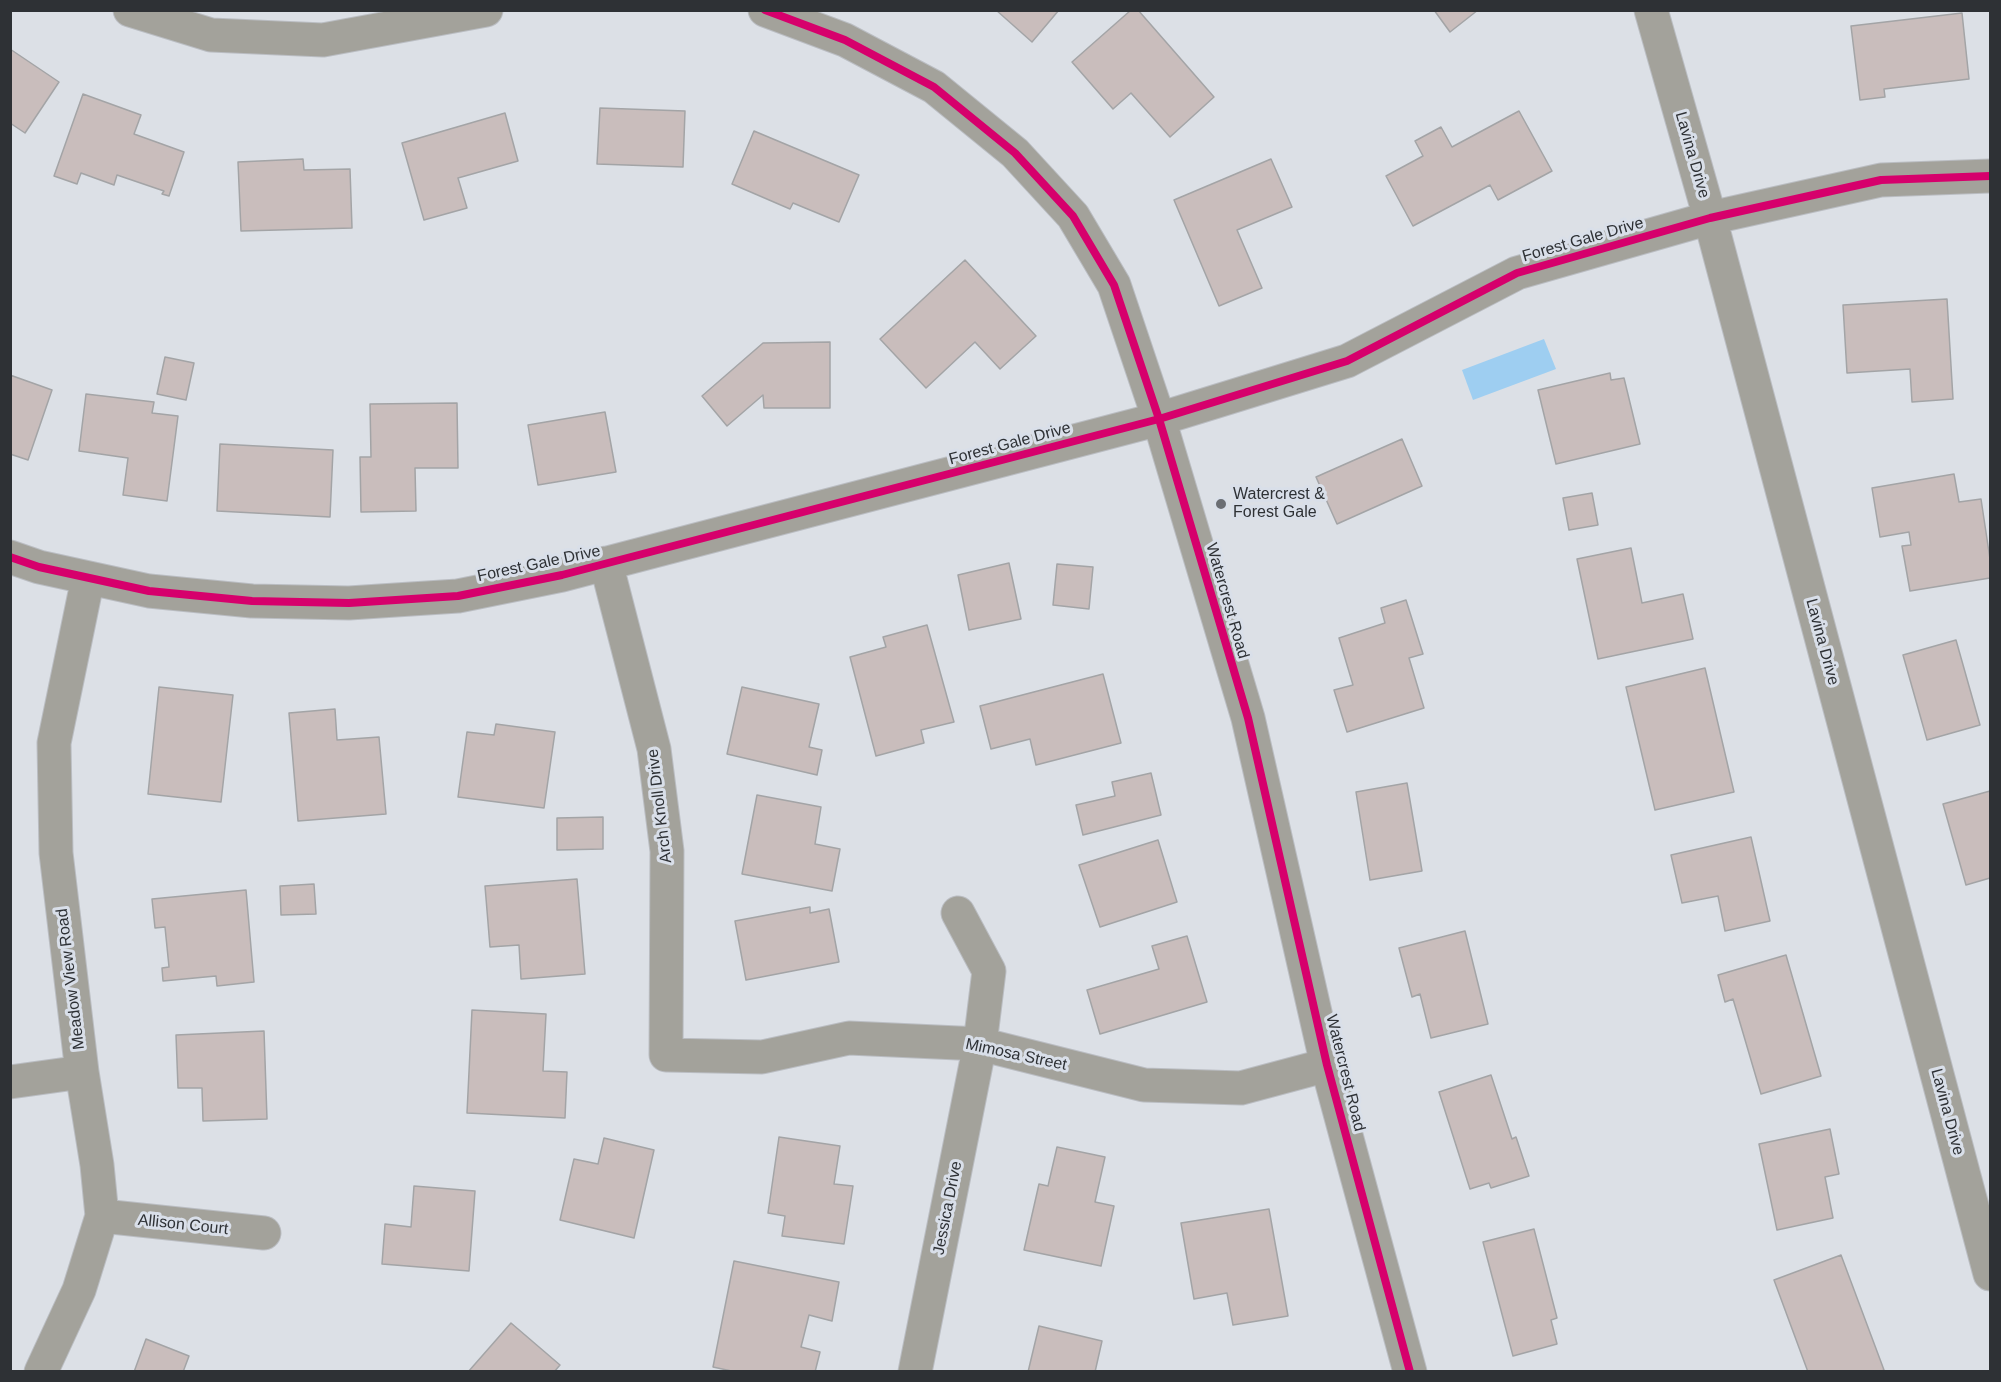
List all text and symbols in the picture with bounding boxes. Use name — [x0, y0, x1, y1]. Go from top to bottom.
street label: Lavina Drive — [1671, 110, 1713, 200]
street label: Forest Gale Drive — [1520, 213, 1646, 267]
street label: Forest Gale Drive — [947, 419, 1073, 469]
place label: Watercrest & Forest Gale — [1233, 485, 1325, 523]
marker: Watercrest & Forest Gale — [1214, 497, 1228, 511]
street label: Watercrest Road — [1201, 541, 1253, 661]
street label: Forest Gale Drive — [476, 542, 602, 586]
street label: Lavina Drive — [1801, 597, 1843, 687]
street label: Arch Knoll Drive — [643, 748, 677, 864]
street label: Meadow View Road — [53, 907, 89, 1051]
street label: Watercrest Road — [1321, 1013, 1369, 1133]
street label: Mimosa Street — [964, 1035, 1068, 1075]
street label: Lavina Drive — [1926, 1067, 1968, 1157]
street label: Jessica Drive — [930, 1159, 966, 1257]
street label: Allison Court — [137, 1211, 229, 1239]

